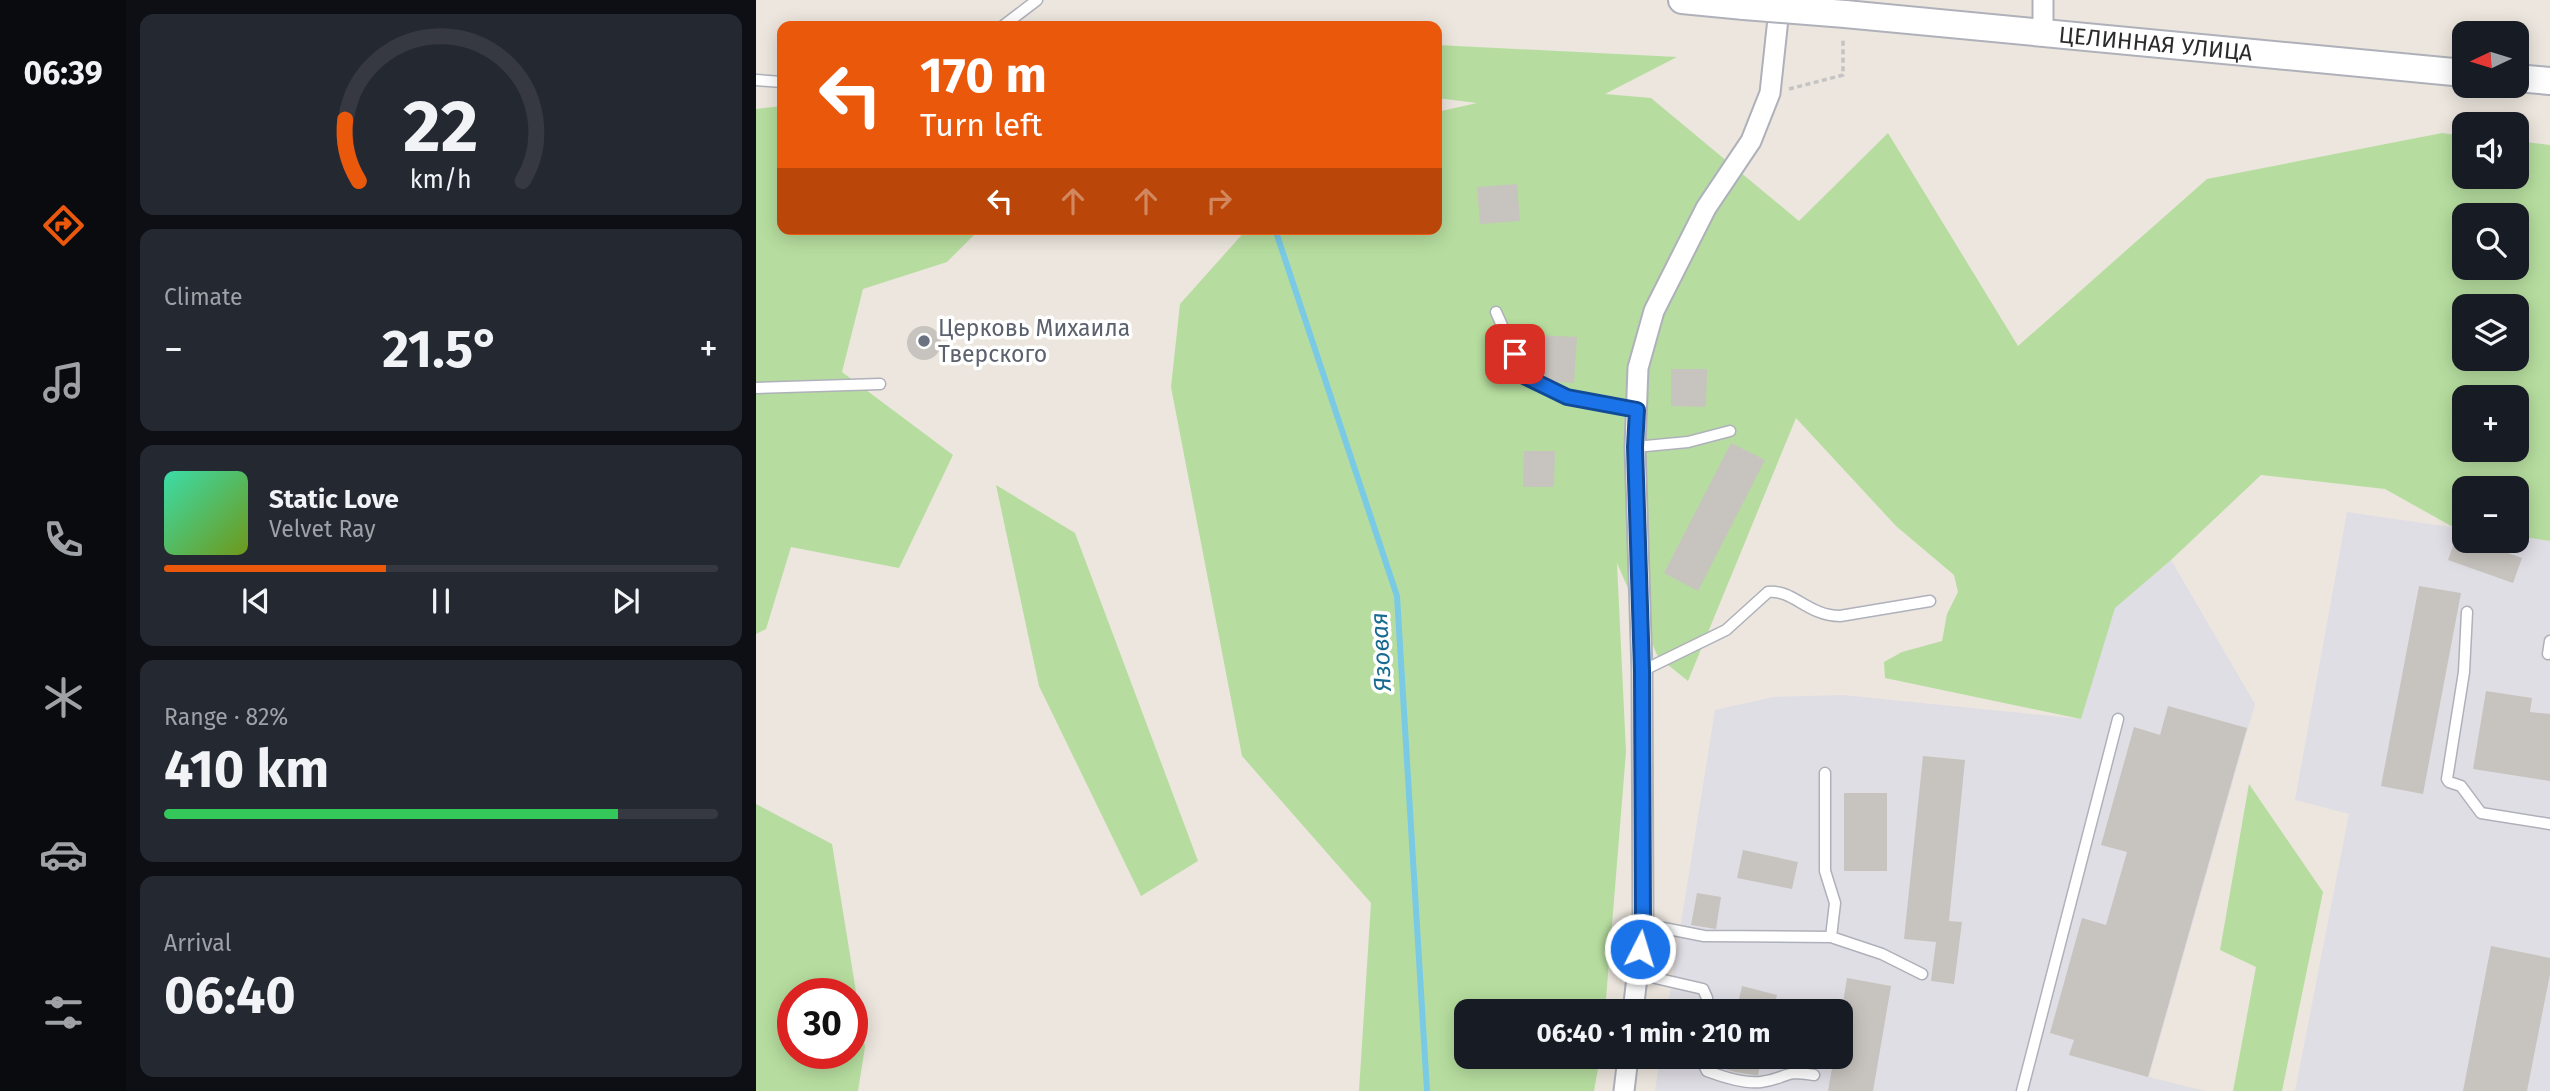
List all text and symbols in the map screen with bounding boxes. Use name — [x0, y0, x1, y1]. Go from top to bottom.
street label: ЦЕЛИННАЯ УЛИЦА — [2058, 20, 2254, 67]
north arrow — [2452, 21, 2529, 98]
map controls — [2452, 21, 2529, 553]
text: 170 m — [920, 46, 1047, 105]
icon: left — [805, 49, 896, 140]
text: 06:39 — [23, 54, 103, 92]
text: 22 — [403, 83, 479, 170]
text: Turn left — [920, 106, 1042, 144]
button: sound — [2452, 112, 2529, 189]
text: km/h — [410, 165, 472, 195]
icon: left — [981, 182, 1019, 220]
icon: ahead — [1054, 182, 1092, 220]
icon: ahead — [1127, 182, 1165, 220]
icon: right — [1200, 182, 1238, 220]
icon: directions — [39, 201, 88, 250]
button: search — [2452, 203, 2529, 280]
text: Climate — [164, 283, 243, 311]
button: layers — [2452, 294, 2529, 371]
place label: Церковь Михаила Тверского — [938, 314, 1130, 368]
text: 21.5° — [382, 318, 500, 381]
pin — [1485, 324, 1545, 384]
text: − — [164, 326, 183, 372]
text: + — [699, 326, 718, 372]
marker: Церковь Михаила Тверского — [916, 333, 932, 349]
icon: arrive — [1496, 335, 1534, 373]
icon: music — [39, 358, 88, 407]
button: + — [2452, 385, 2529, 462]
button: − — [2452, 476, 2529, 553]
text: Static Love — [269, 484, 399, 515]
icon: phone — [39, 515, 88, 564]
text: Velvet Ray — [269, 515, 376, 543]
icon: previous — [237, 582, 275, 620]
icon: pause — [422, 582, 460, 620]
icon: next — [607, 582, 645, 620]
water label: Язовая — [1365, 612, 1397, 693]
icon: climate — [39, 673, 88, 722]
text: Range · 82% — [164, 703, 288, 731]
text: 410 km — [164, 738, 329, 801]
icon: car — [39, 830, 88, 879]
position arrow — [1603, 912, 1677, 986]
text: Arrival — [164, 929, 231, 957]
text: 06:40 — [164, 964, 296, 1027]
speed limit sign: 30 — [777, 978, 868, 1069]
icon: filters — [39, 988, 88, 1037]
text: 06:40 · 1 min · 210 m — [1537, 1018, 1770, 1049]

